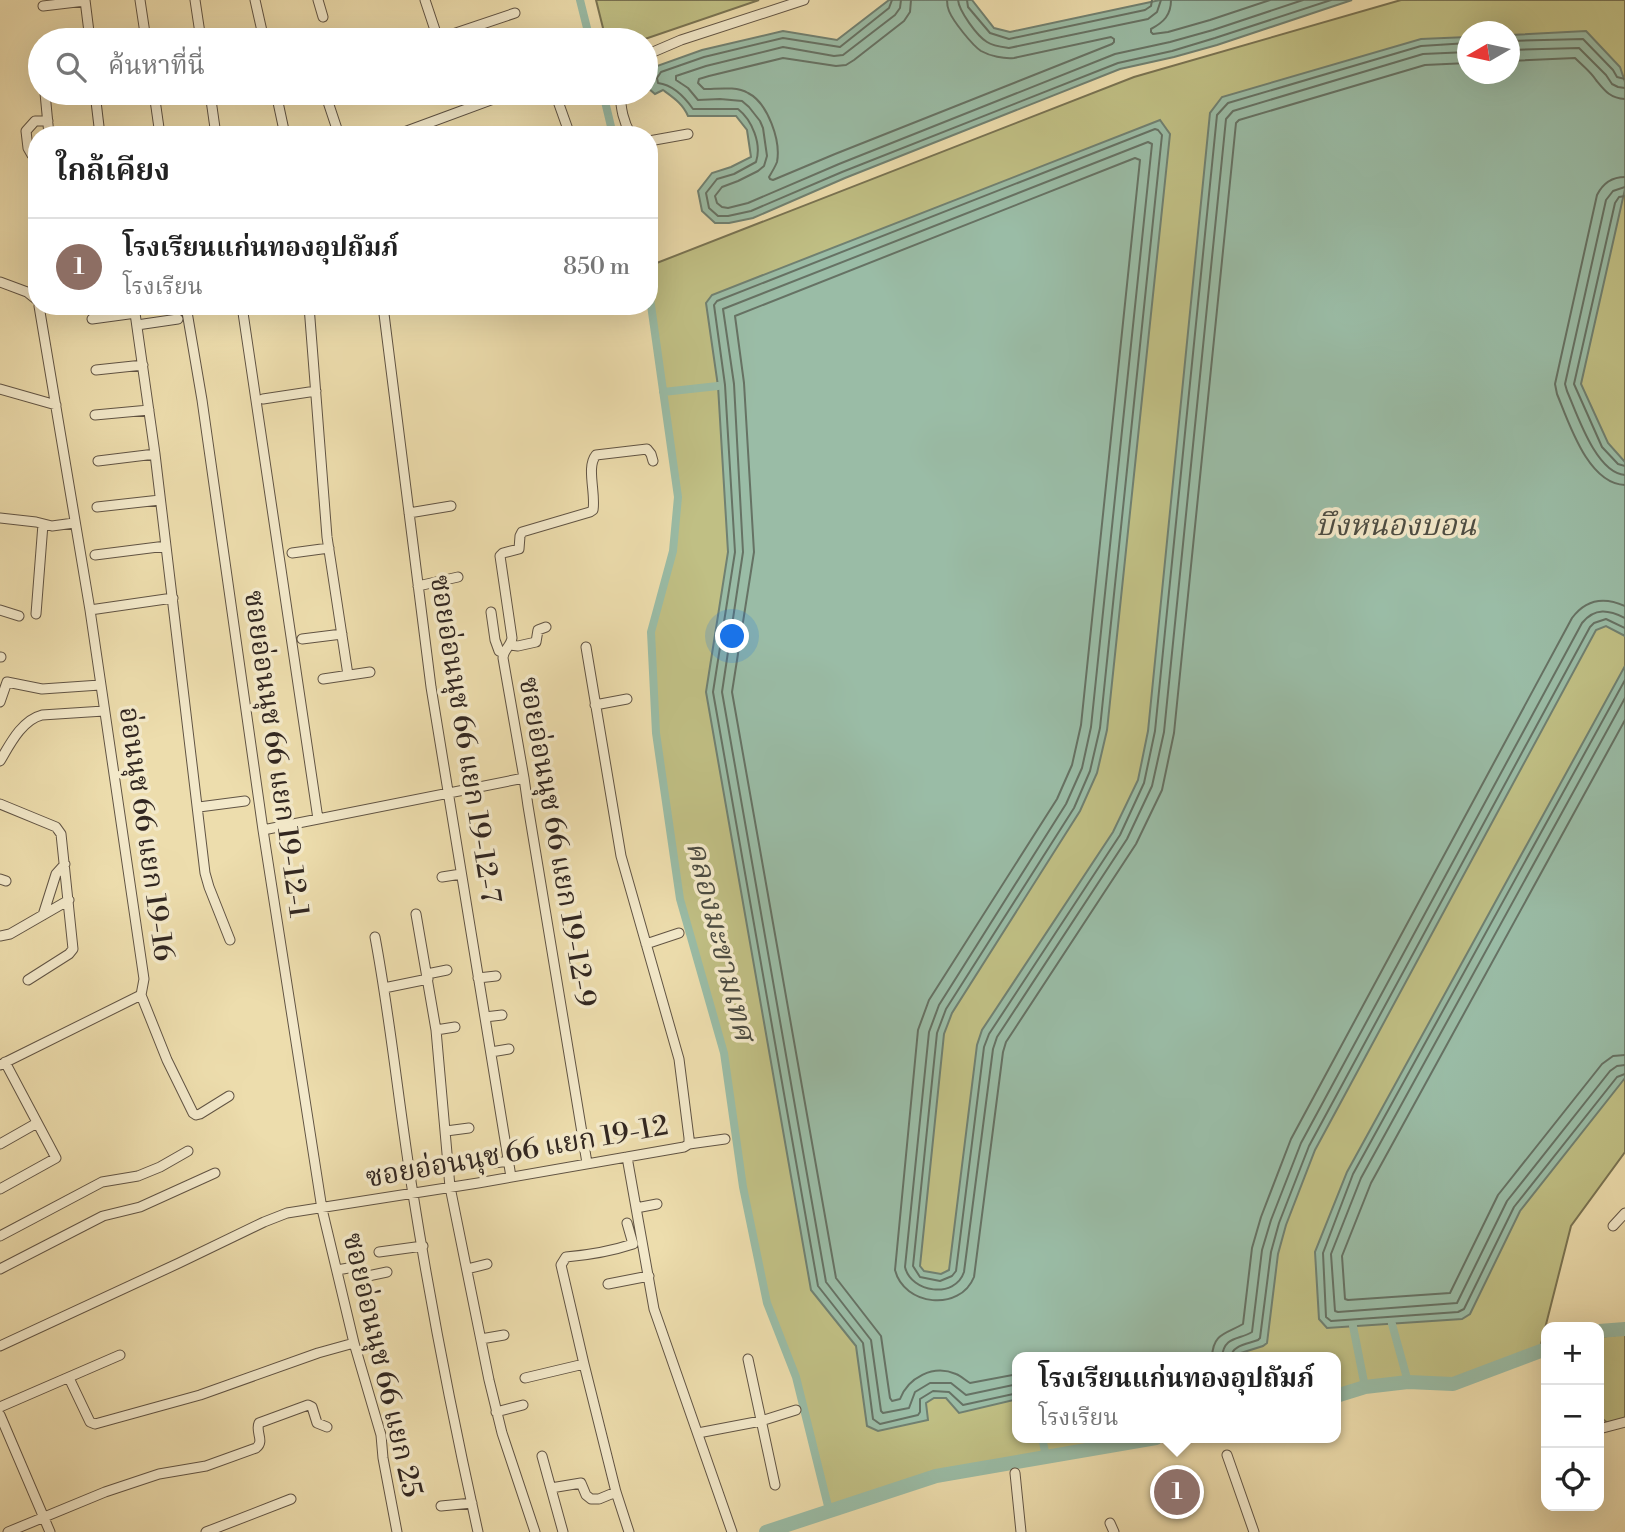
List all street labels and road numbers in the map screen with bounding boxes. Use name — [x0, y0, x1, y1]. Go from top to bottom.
street label: ซอยอ่อนนุช 66 แยก 19-12-7 — [422, 572, 508, 906]
street label: ซอยอ่อนนุช 66 แยก 19-12-1 — [236, 588, 316, 920]
street label: ซอยอ่อนนุช 66 แยก 19-12-9 — [511, 674, 603, 1010]
street label: อ่อนนุช 66 แยก 19-16 — [111, 705, 181, 963]
street label: ซอยอ่อนนุช 66 แยก 19-12 — [363, 1108, 671, 1196]
street label: ซอยอ่อนนุช 66 แยก 25 — [335, 1229, 429, 1501]

